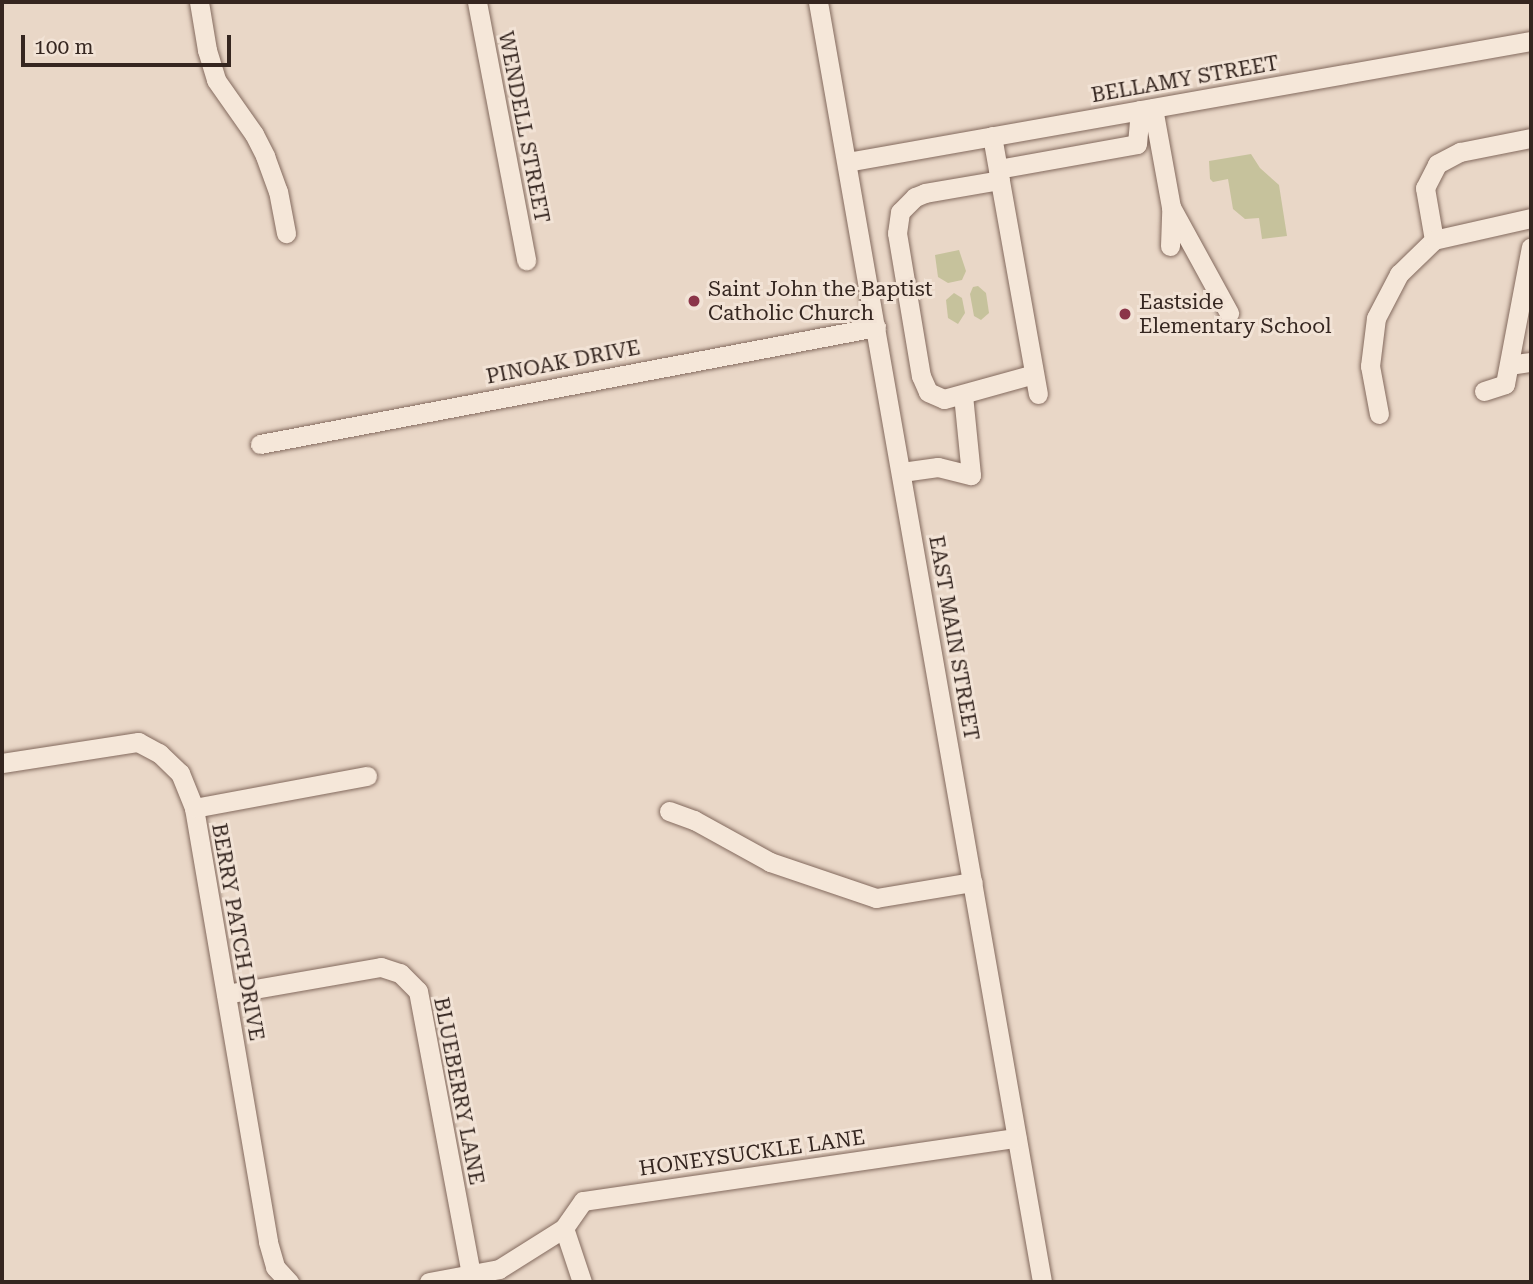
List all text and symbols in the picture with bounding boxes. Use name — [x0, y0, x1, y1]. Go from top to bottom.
scale bar — [24, 21, 234, 65]
street label: WENDELL STREET — [493, 29, 555, 225]
text: 100 m — [34, 35, 94, 59]
street label: BELLAMY STREET — [1089, 50, 1281, 108]
place label: Saint John the Baptist Catholic Church — [708, 276, 933, 326]
place label: Eastside Elementary School — [1139, 289, 1332, 339]
marker: Saint John the Baptist Catholic Church — [686, 293, 702, 309]
marker: Eastside Elementary School — [1117, 306, 1133, 322]
street label: PINOAK DRIVE — [484, 335, 642, 389]
street label: EAST MAIN STREET — [924, 534, 984, 742]
street label: BERRY PATCH DRIVE — [206, 821, 270, 1043]
street label: BLUEBERRY LANE — [428, 995, 490, 1187]
street label: HONEYSUCKLE LANE — [637, 1125, 867, 1181]

